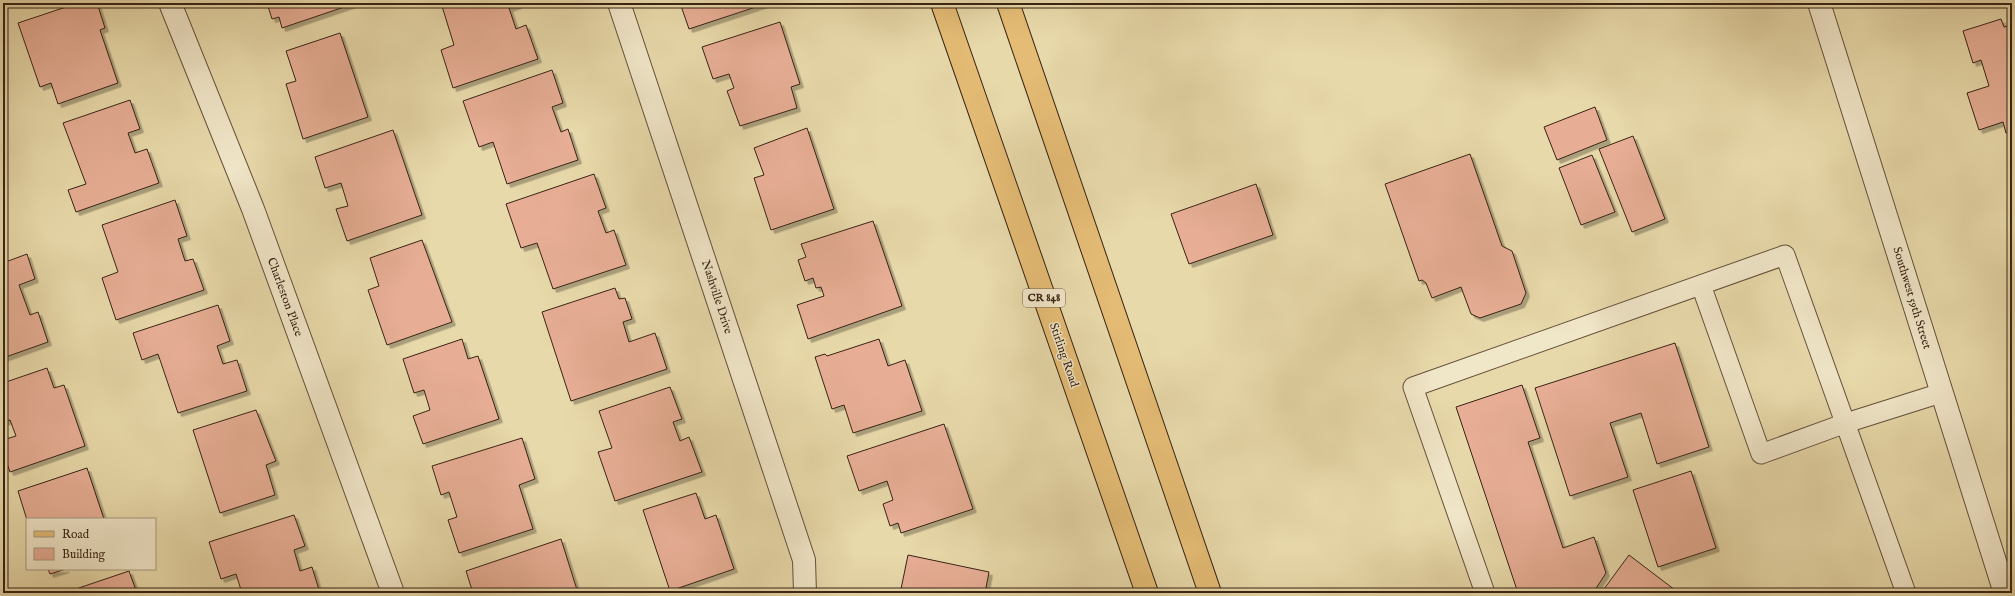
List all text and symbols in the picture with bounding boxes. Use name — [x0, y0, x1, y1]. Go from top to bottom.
street label: Southwest 59th Street — [1889, 245, 1935, 351]
street label: Charleston Place — [264, 255, 306, 339]
street label: Nashville Drive — [698, 258, 736, 336]
road number: CR 848 — [1023, 289, 1065, 307]
street label: Stirling Road — [1046, 321, 1082, 390]
legend — [26, 518, 156, 570]
text: Road — [62, 527, 90, 542]
text: Building — [62, 547, 106, 562]

